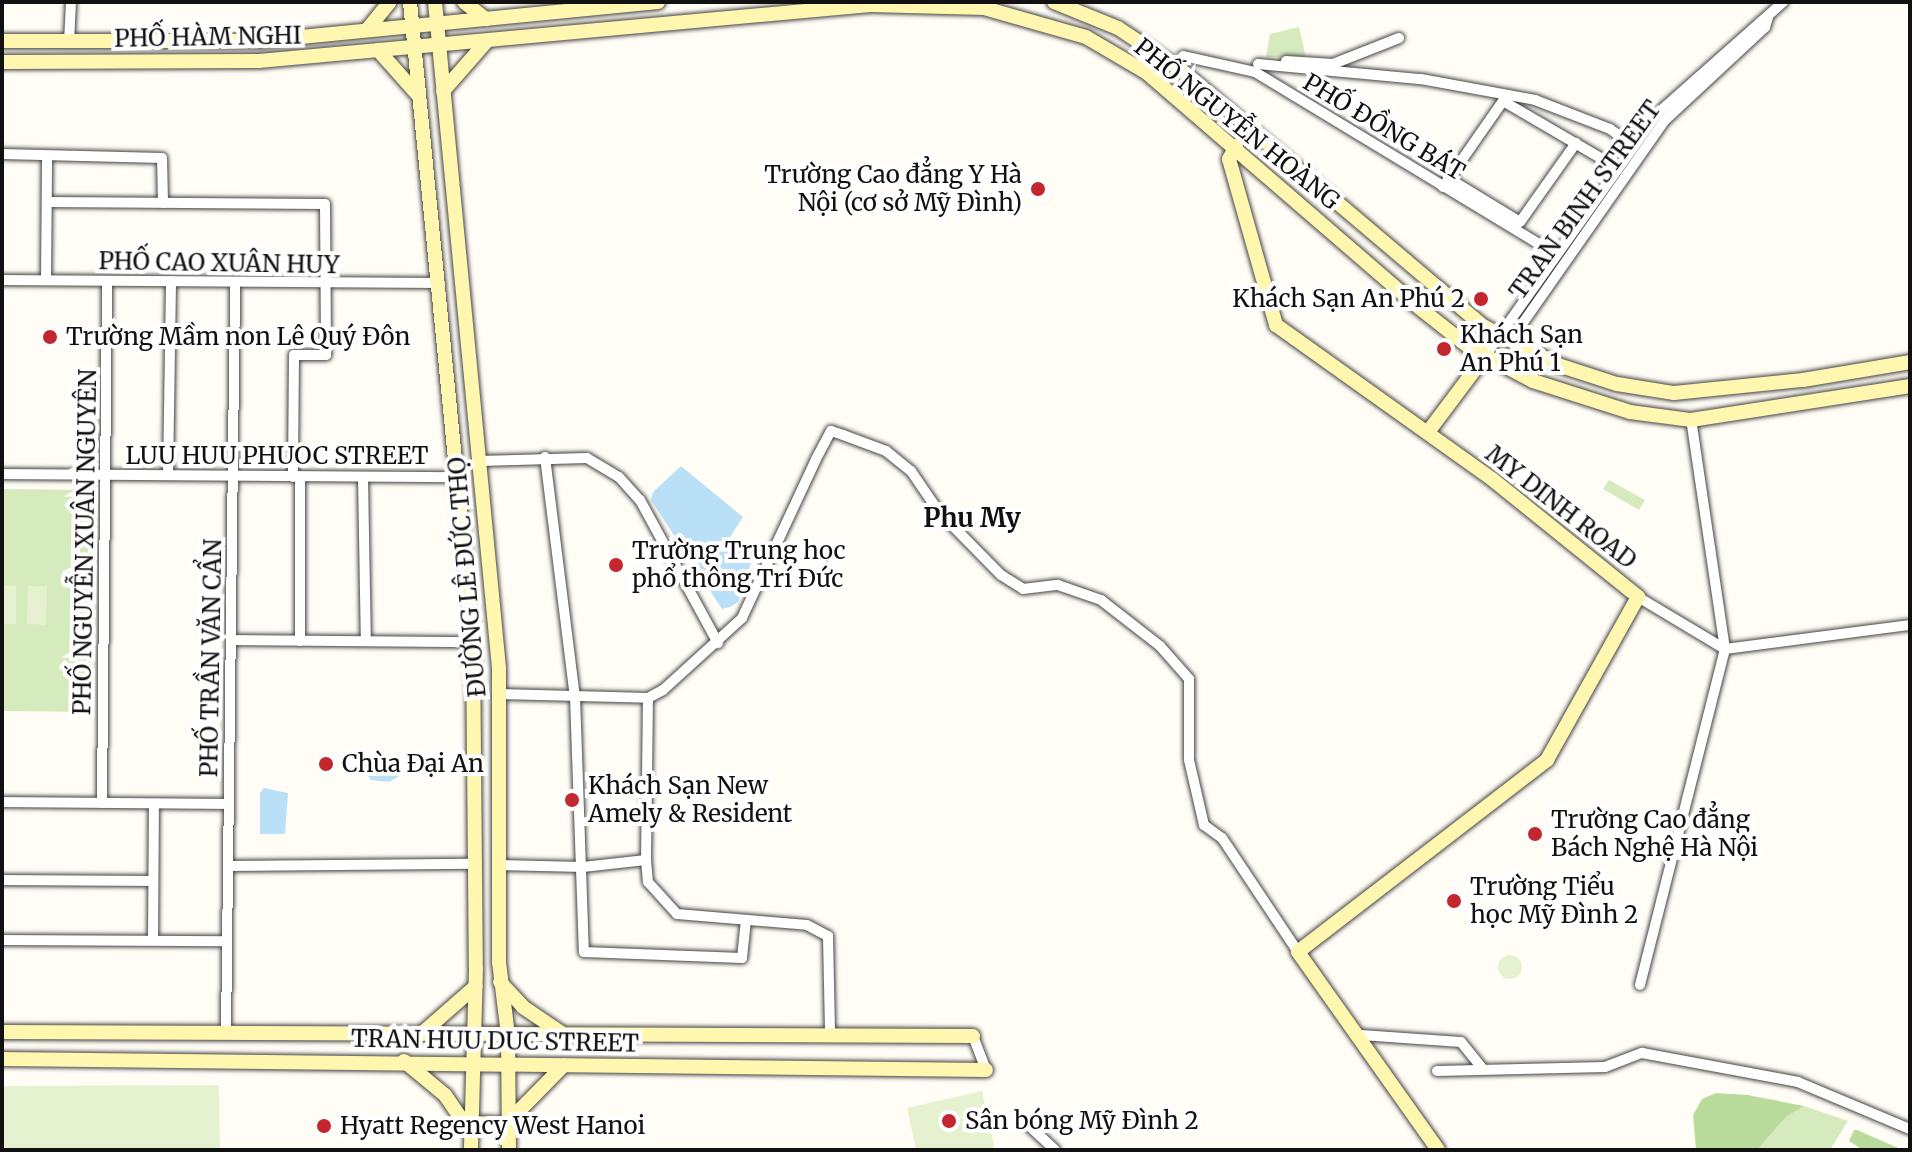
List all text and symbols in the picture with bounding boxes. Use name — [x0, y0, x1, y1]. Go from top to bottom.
street label: PHỐ HÀM NGHI — [114, 21, 302, 53]
street label: PHỐ NGUYỄN HOÀNG — [1129, 32, 1345, 216]
street label: PHỐ ĐỒNG BÁT — [1298, 68, 1470, 186]
street label: TRAN BINH STREET — [1503, 95, 1667, 305]
place label: Trường Cao đẳng Y Hà Nội (cơ sở Mỹ Đình) — [764, 161, 1022, 217]
marker: Trường Cao đẳng Y Hà Nội (cơ sở Mỹ Đình) — [1029, 180, 1047, 198]
street label: PHỐ CAO XUÂN HUY — [98, 247, 340, 279]
place label: Khách Sạn An Phú 2 — [1232, 285, 1465, 313]
marker: Khách Sạn An Phú 2 — [1472, 290, 1490, 308]
place label: Khách Sạn An Phú 1 — [1460, 321, 1583, 377]
place label: Trường Mầm non Lê Quý Đôn — [66, 323, 410, 351]
marker: Trường Mầm non Lê Quý Đôn — [41, 328, 59, 346]
marker: Khách Sạn An Phú 1 — [1435, 340, 1453, 358]
street label: PHỐ NGUYỄN XUÂN NGUYÊN — [68, 369, 102, 715]
street label: MY DINH ROAD — [1480, 439, 1642, 575]
street label: LUU HUU PHUOC STREET — [126, 442, 428, 470]
street label: ĐƯỜNG LÊ ĐỨC THỌ — [442, 456, 492, 698]
district label: Phu My — [923, 502, 1021, 534]
place label: Trường Trung học phổ thông Trí Đức — [632, 537, 846, 593]
street label: PHỐ TRẦN VĂN CẨN — [195, 538, 227, 778]
marker: Trường Trung học phổ thông Trí Đức — [607, 556, 625, 574]
place label: Chùa Đại An — [342, 750, 484, 778]
marker: Chùa Đại An — [317, 755, 335, 773]
place label: Khách Sạn New Amely & Resident — [588, 772, 792, 828]
marker: Khách Sạn New Amely & Resident — [563, 791, 581, 809]
place label: Trường Cao đẳng Bách Nghệ Hà Nội — [1551, 806, 1758, 862]
marker: Trường Cao đẳng Bách Nghệ Hà Nội — [1526, 825, 1544, 843]
place label: Trường Tiểu học Mỹ Đình 2 — [1470, 873, 1638, 929]
marker: Trường Tiểu học Mỹ Đình 2 — [1445, 892, 1463, 910]
street label: TRAN HUU DUC STREET — [351, 1024, 639, 1058]
place label: Sân bóng Mỹ Đình 2 — [965, 1107, 1199, 1135]
place label: Hyatt Regency West Hanoi — [340, 1112, 645, 1140]
marker: Sân bóng Mỹ Đình 2 — [940, 1112, 958, 1130]
marker: Hyatt Regency West Hanoi — [315, 1117, 333, 1135]

